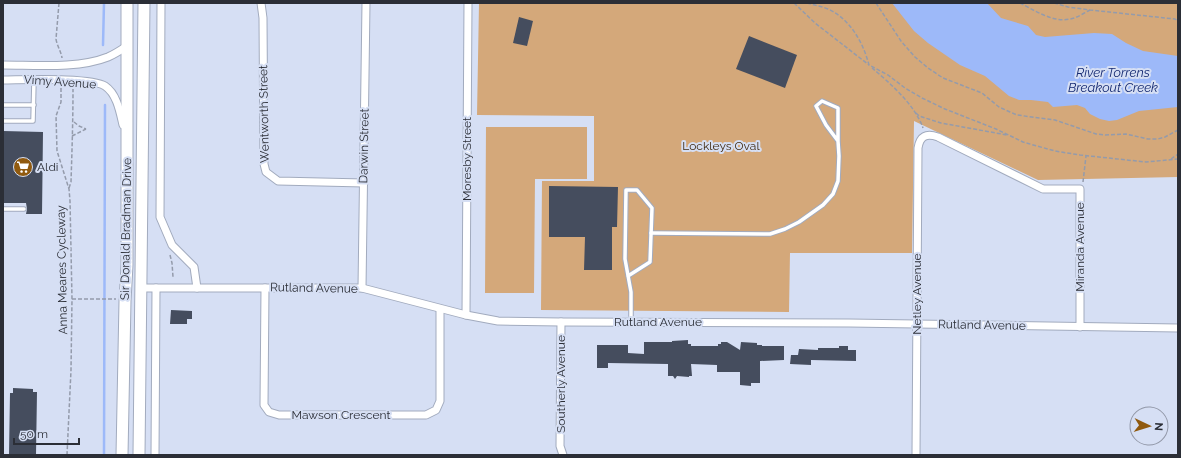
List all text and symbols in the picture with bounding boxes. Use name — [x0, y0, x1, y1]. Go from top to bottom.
street label: Wentworth Street — [256, 65, 272, 163]
water label: River Torrens Breakout Creek — [1068, 65, 1158, 95]
street label: Vimy Avenue — [23, 72, 97, 92]
street label: Darwin Street — [356, 108, 372, 184]
street label: Moresby Street — [460, 117, 474, 201]
park label: Lockleys Oval — [682, 139, 760, 153]
supermarket icon: Aldi — [12, 156, 34, 178]
street label: Sir Donald Bradman Drive — [118, 158, 134, 300]
place label: Aldi — [37, 160, 58, 174]
street label: Miranda Avenue — [1073, 202, 1087, 292]
street label: Anna Meares Cycleway — [54, 205, 70, 335]
street label: Netley Avenue — [910, 253, 924, 335]
street label: Rutland Avenue — [270, 280, 358, 296]
street label: Rutland Avenue — [614, 315, 702, 329]
street label: Rutland Avenue — [938, 317, 1026, 333]
street label: Southerly Avenue — [554, 335, 568, 433]
north arrow — [1129, 406, 1169, 446]
street label: Mawson Crescent — [291, 408, 391, 422]
scale bar — [14, 420, 79, 446]
text: N — [1152, 422, 1165, 431]
text: 50 m — [20, 427, 48, 441]

